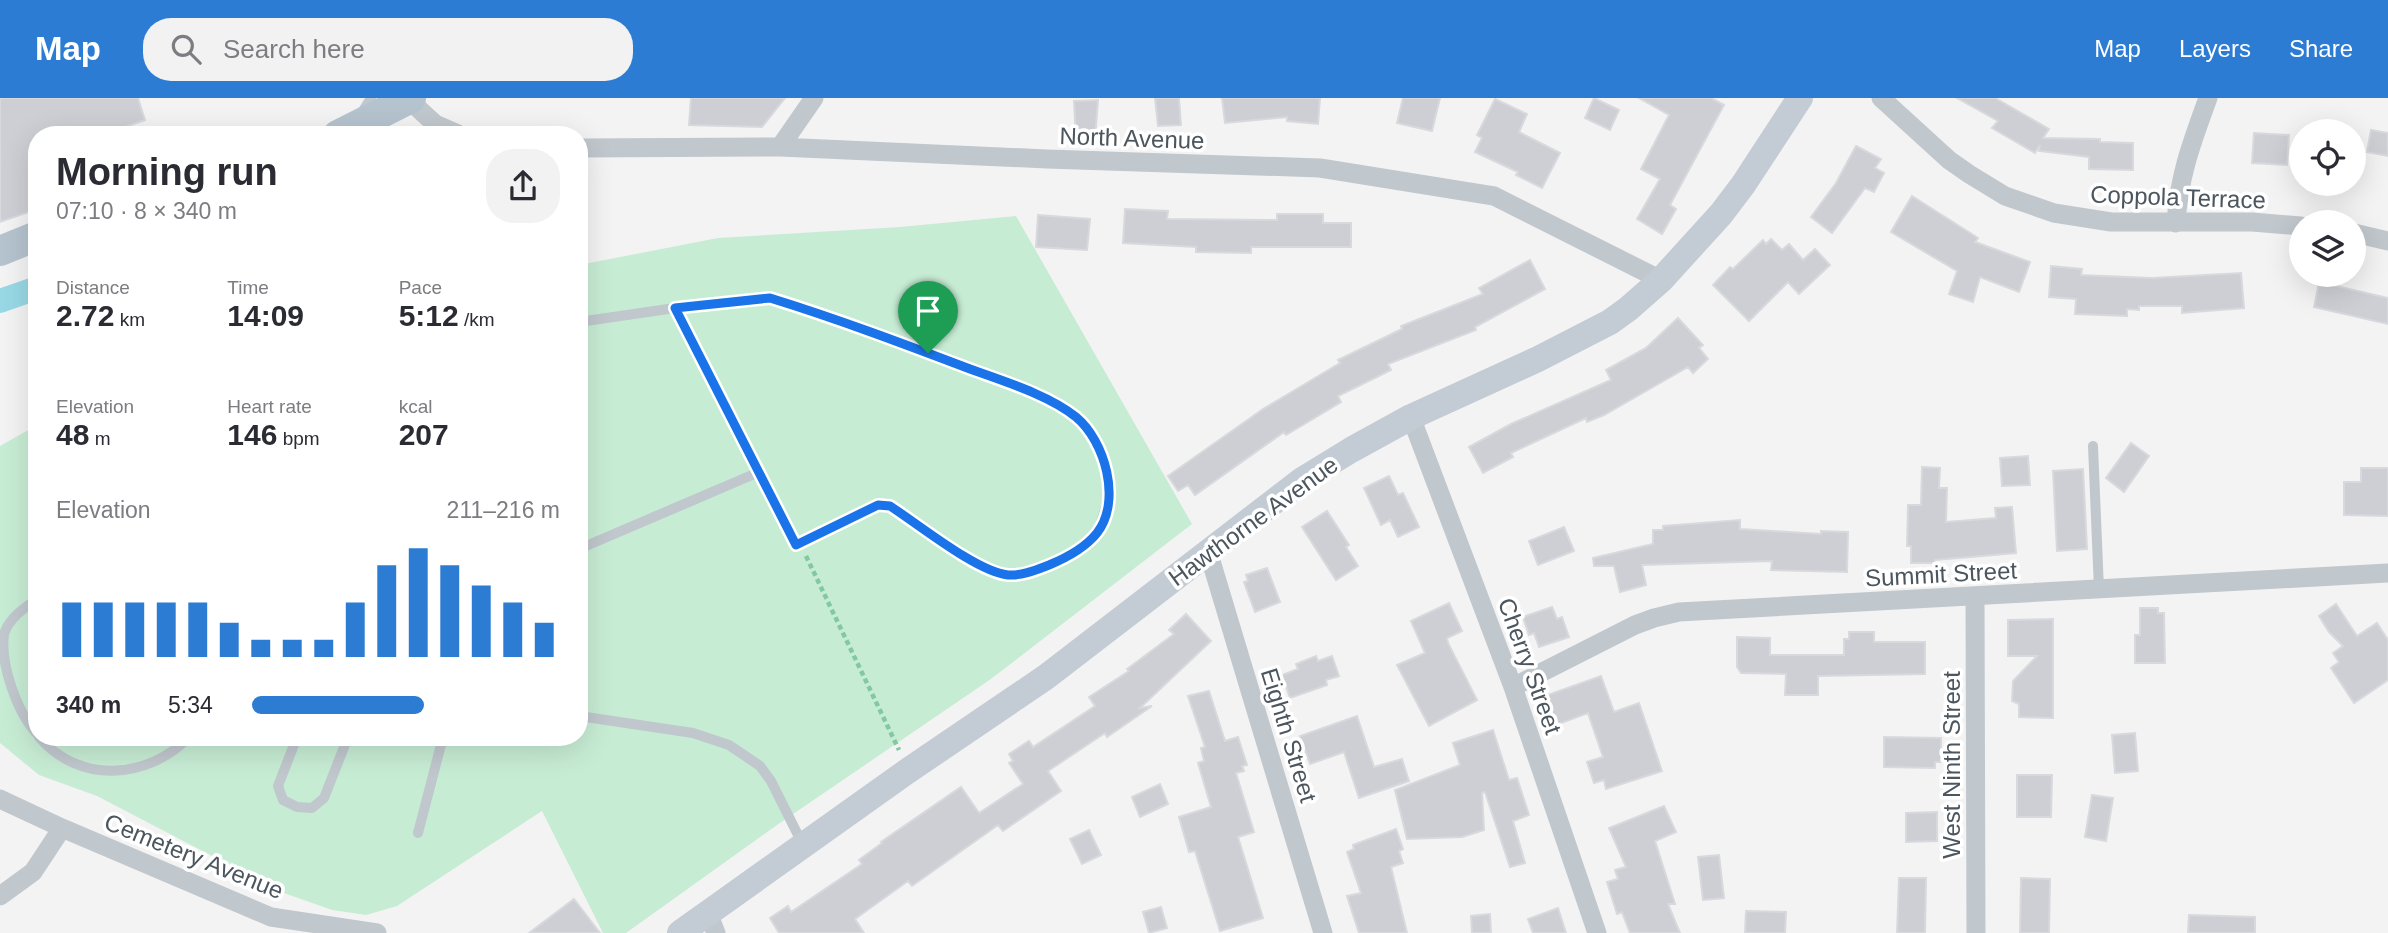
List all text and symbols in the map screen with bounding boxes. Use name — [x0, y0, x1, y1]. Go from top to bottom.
search box — [143, 18, 633, 81]
text: Map — [35, 30, 101, 67]
icon: search — [167, 30, 205, 68]
text: Search here — [223, 34, 365, 64]
text: Map — [2094, 35, 2141, 62]
text: Layers — [2179, 35, 2251, 62]
text: Share — [2289, 35, 2353, 62]
map controls — [2289, 119, 2366, 287]
button: locate — [2289, 119, 2366, 196]
street label: North Avenue — [1059, 122, 1205, 154]
button: share — [486, 149, 560, 223]
text: Morning run — [56, 151, 278, 193]
street label: Coppola Terrace — [2090, 180, 2266, 214]
text: 07:10 · 8 × 340 m — [56, 198, 237, 224]
button: layers — [2289, 210, 2366, 287]
text: Distance — [56, 277, 130, 298]
text: Time — [227, 277, 269, 298]
text: Pace — [399, 277, 442, 298]
pin — [898, 281, 958, 353]
icon: arrive — [909, 292, 947, 330]
text: 2.72 — [56, 299, 114, 332]
text: 14:09 — [227, 299, 304, 332]
text: 5:12 — [399, 299, 459, 332]
text: km — [114, 309, 145, 330]
text: /km — [459, 309, 495, 330]
text: Elevation — [56, 396, 134, 417]
text: Heart rate — [227, 396, 312, 417]
text: kcal — [399, 396, 432, 417]
text: 48 — [56, 418, 89, 451]
text: 146 — [227, 418, 277, 451]
text: 207 — [399, 418, 449, 451]
text: m — [89, 428, 110, 449]
text: bpm — [277, 428, 320, 449]
street label: Hawthorne Avenue — [1163, 451, 1343, 591]
text: Elevation — [56, 497, 151, 523]
text: 211–216 m — [447, 497, 560, 523]
street label: Summit Street — [1864, 557, 2018, 591]
street label: Cherry Street — [1493, 594, 1567, 738]
street label: Eighth Street — [1256, 665, 1322, 806]
street label: West Ninth Street — [1938, 671, 1965, 859]
text: 340 m — [56, 692, 121, 718]
text: 5:34 — [168, 692, 213, 718]
street label: Cemetery Avenue — [101, 808, 287, 904]

